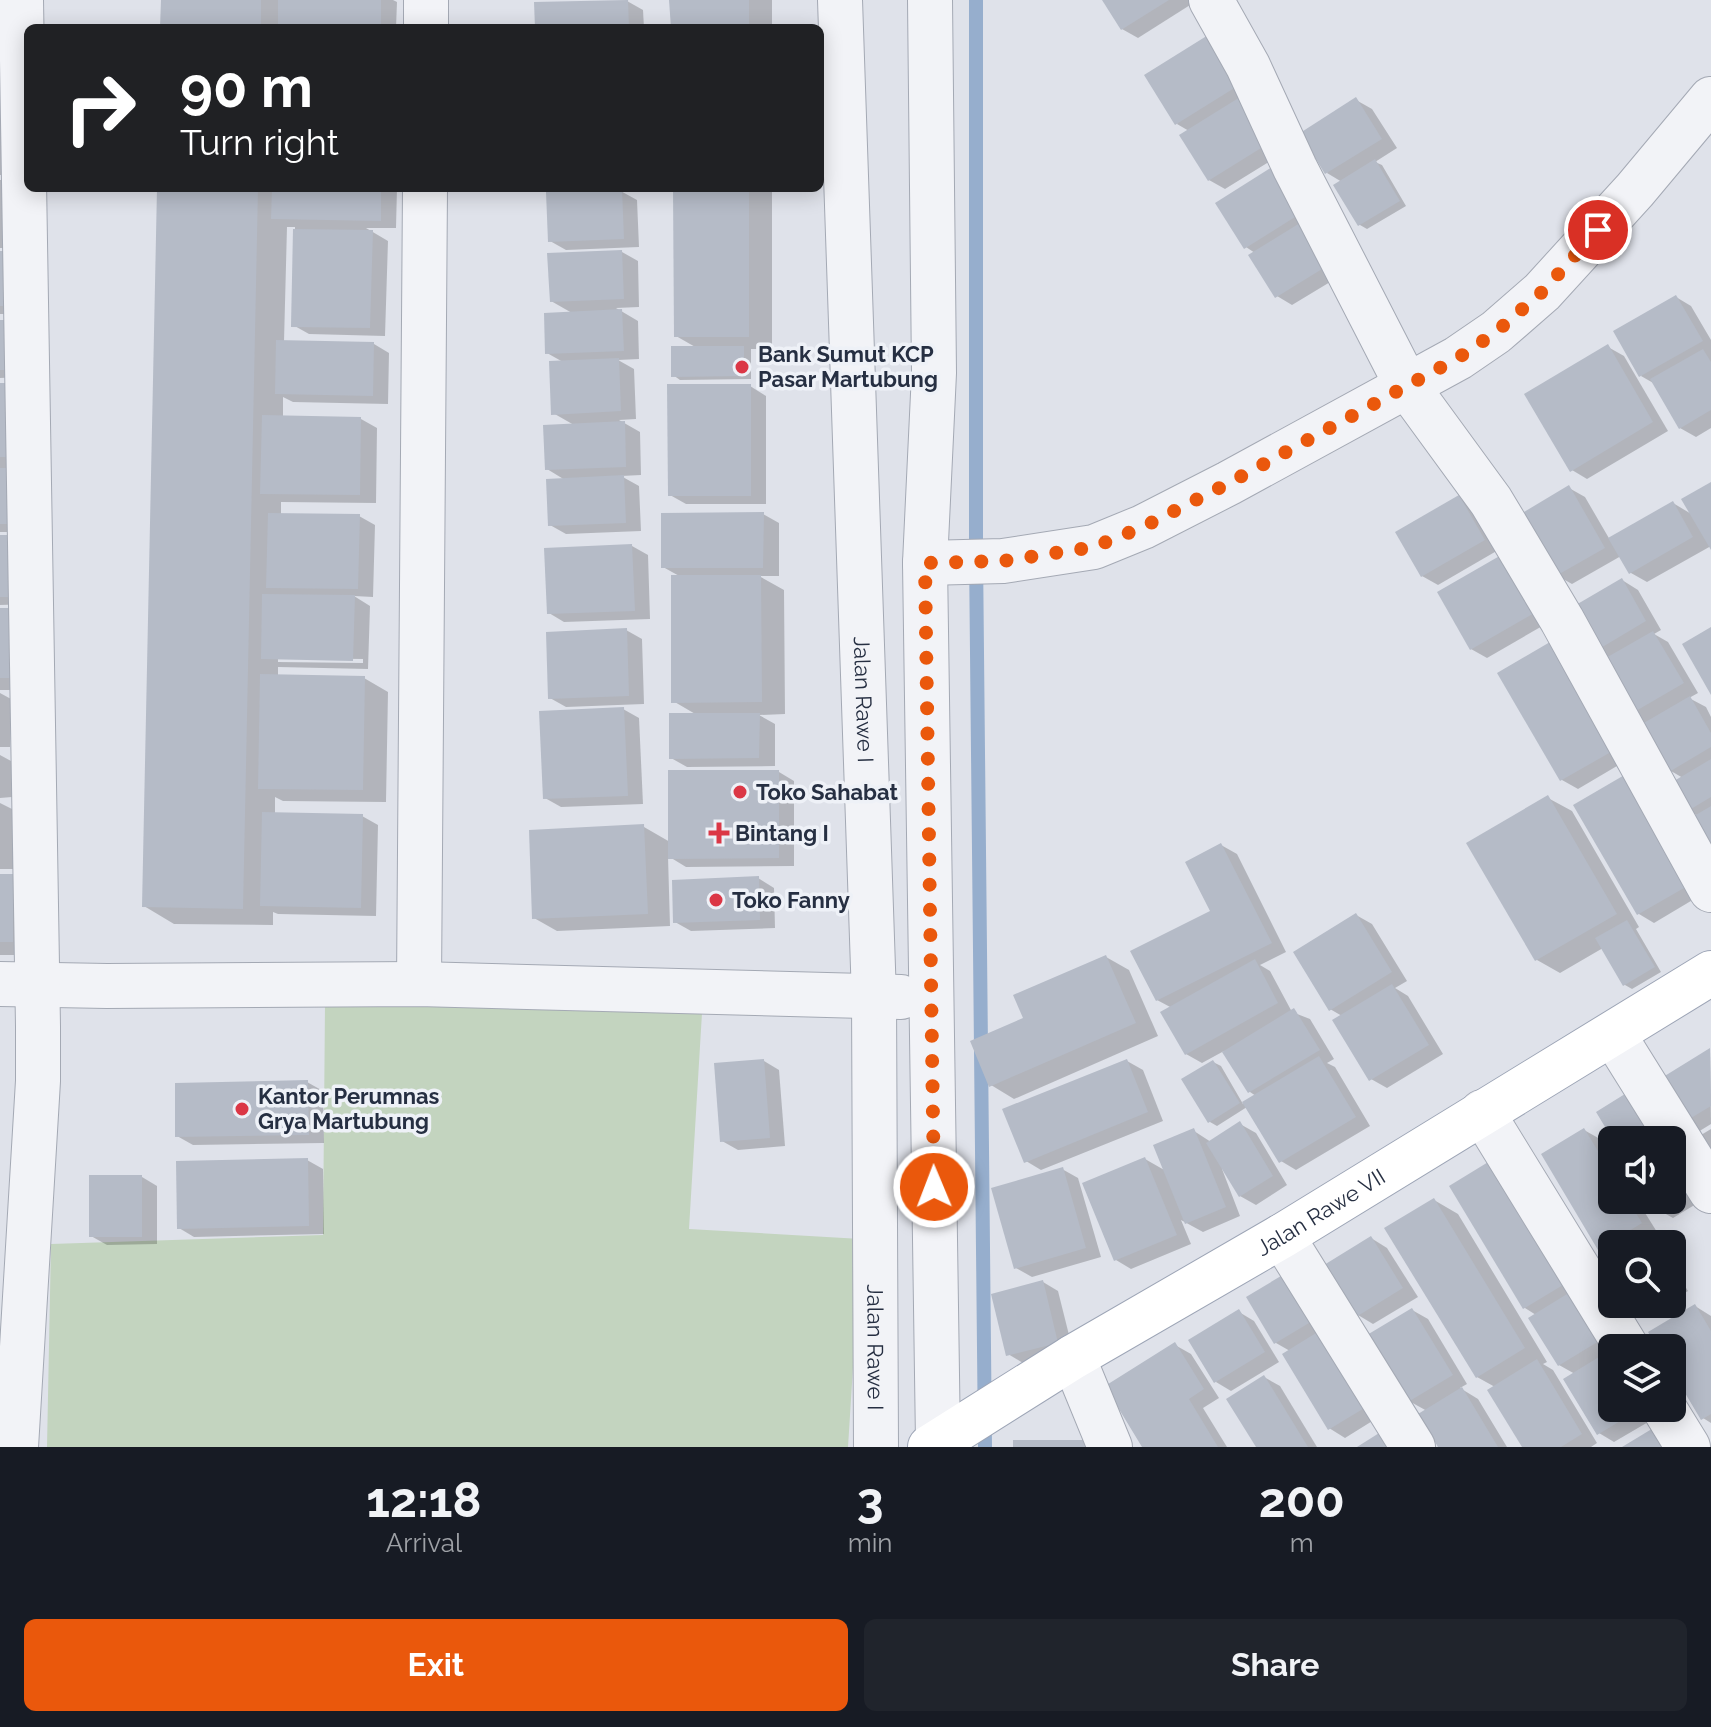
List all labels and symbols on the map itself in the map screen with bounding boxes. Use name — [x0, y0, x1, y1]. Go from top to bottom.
pin — [1564, 196, 1632, 264]
place label: Bank Sumut KCP Pasar Martubung — [758, 341, 938, 392]
marker: Bank Sumut KCP Pasar Martubung — [733, 358, 751, 376]
street label: Jalan Rawe I — [849, 636, 879, 763]
place label: Toko Sahabat — [756, 779, 899, 805]
marker: Toko Sahabat — [731, 783, 749, 801]
place label: Bintang I — [735, 820, 829, 846]
marker: Bintang I — [710, 824, 728, 842]
place label: Toko Fanny — [732, 887, 850, 913]
marker: Toko Fanny — [707, 891, 725, 909]
place label: Kantor Perumnas Grya Martubung — [258, 1083, 440, 1134]
marker: Kantor Perumnas Grya Martubung — [233, 1100, 251, 1118]
position arrow — [892, 1145, 976, 1229]
street label: Jalan Rawe VII — [1252, 1163, 1390, 1261]
street label: Jalan Rawe I — [862, 1284, 889, 1411]

